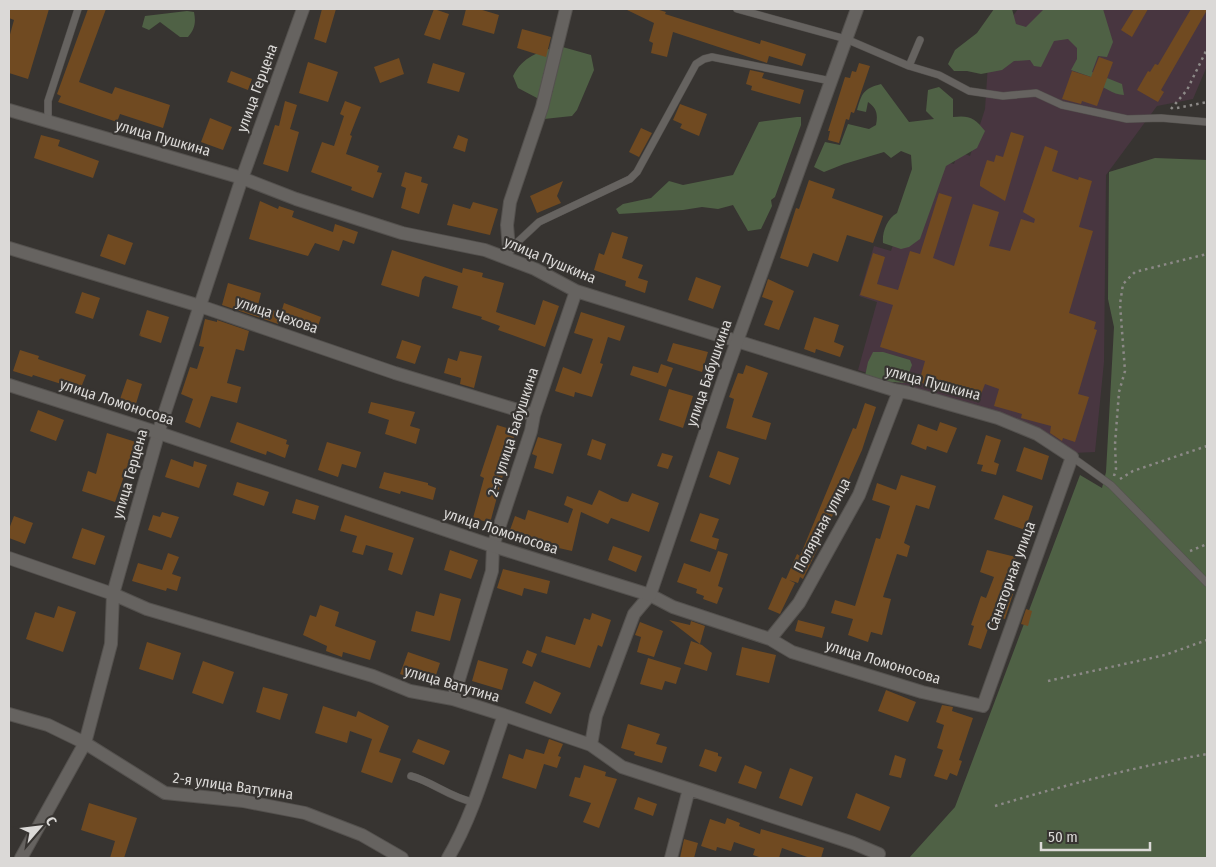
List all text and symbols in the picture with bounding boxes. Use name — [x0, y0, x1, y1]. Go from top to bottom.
street label: улица Герцена — [233, 41, 281, 135]
street label: улица Пушкина — [113, 116, 213, 160]
street label: улица Пушкина — [501, 233, 599, 287]
street label: улица Чехова — [234, 293, 320, 337]
street label: улица Бабушкина — [682, 317, 736, 429]
street label: улица Пушкина — [883, 362, 983, 404]
street label: 2-я улица Бабушкина — [484, 365, 542, 499]
street label: улица Ломоносова — [57, 375, 177, 429]
street label: улица Герцена — [109, 427, 151, 521]
street label: Полярная улица — [790, 475, 854, 575]
street label: улица Ломоносова — [441, 504, 561, 558]
street label: Санаторная улица — [983, 519, 1039, 633]
street label: улица Ломоносова — [823, 636, 943, 688]
street label: улица Ватутина — [402, 662, 502, 706]
street label: 2-я улица Ватутина — [172, 769, 294, 803]
north arrow — [15, 802, 65, 852]
text: С — [42, 814, 61, 829]
scale bar — [1041, 820, 1150, 852]
text: 50 m — [1048, 828, 1078, 846]

